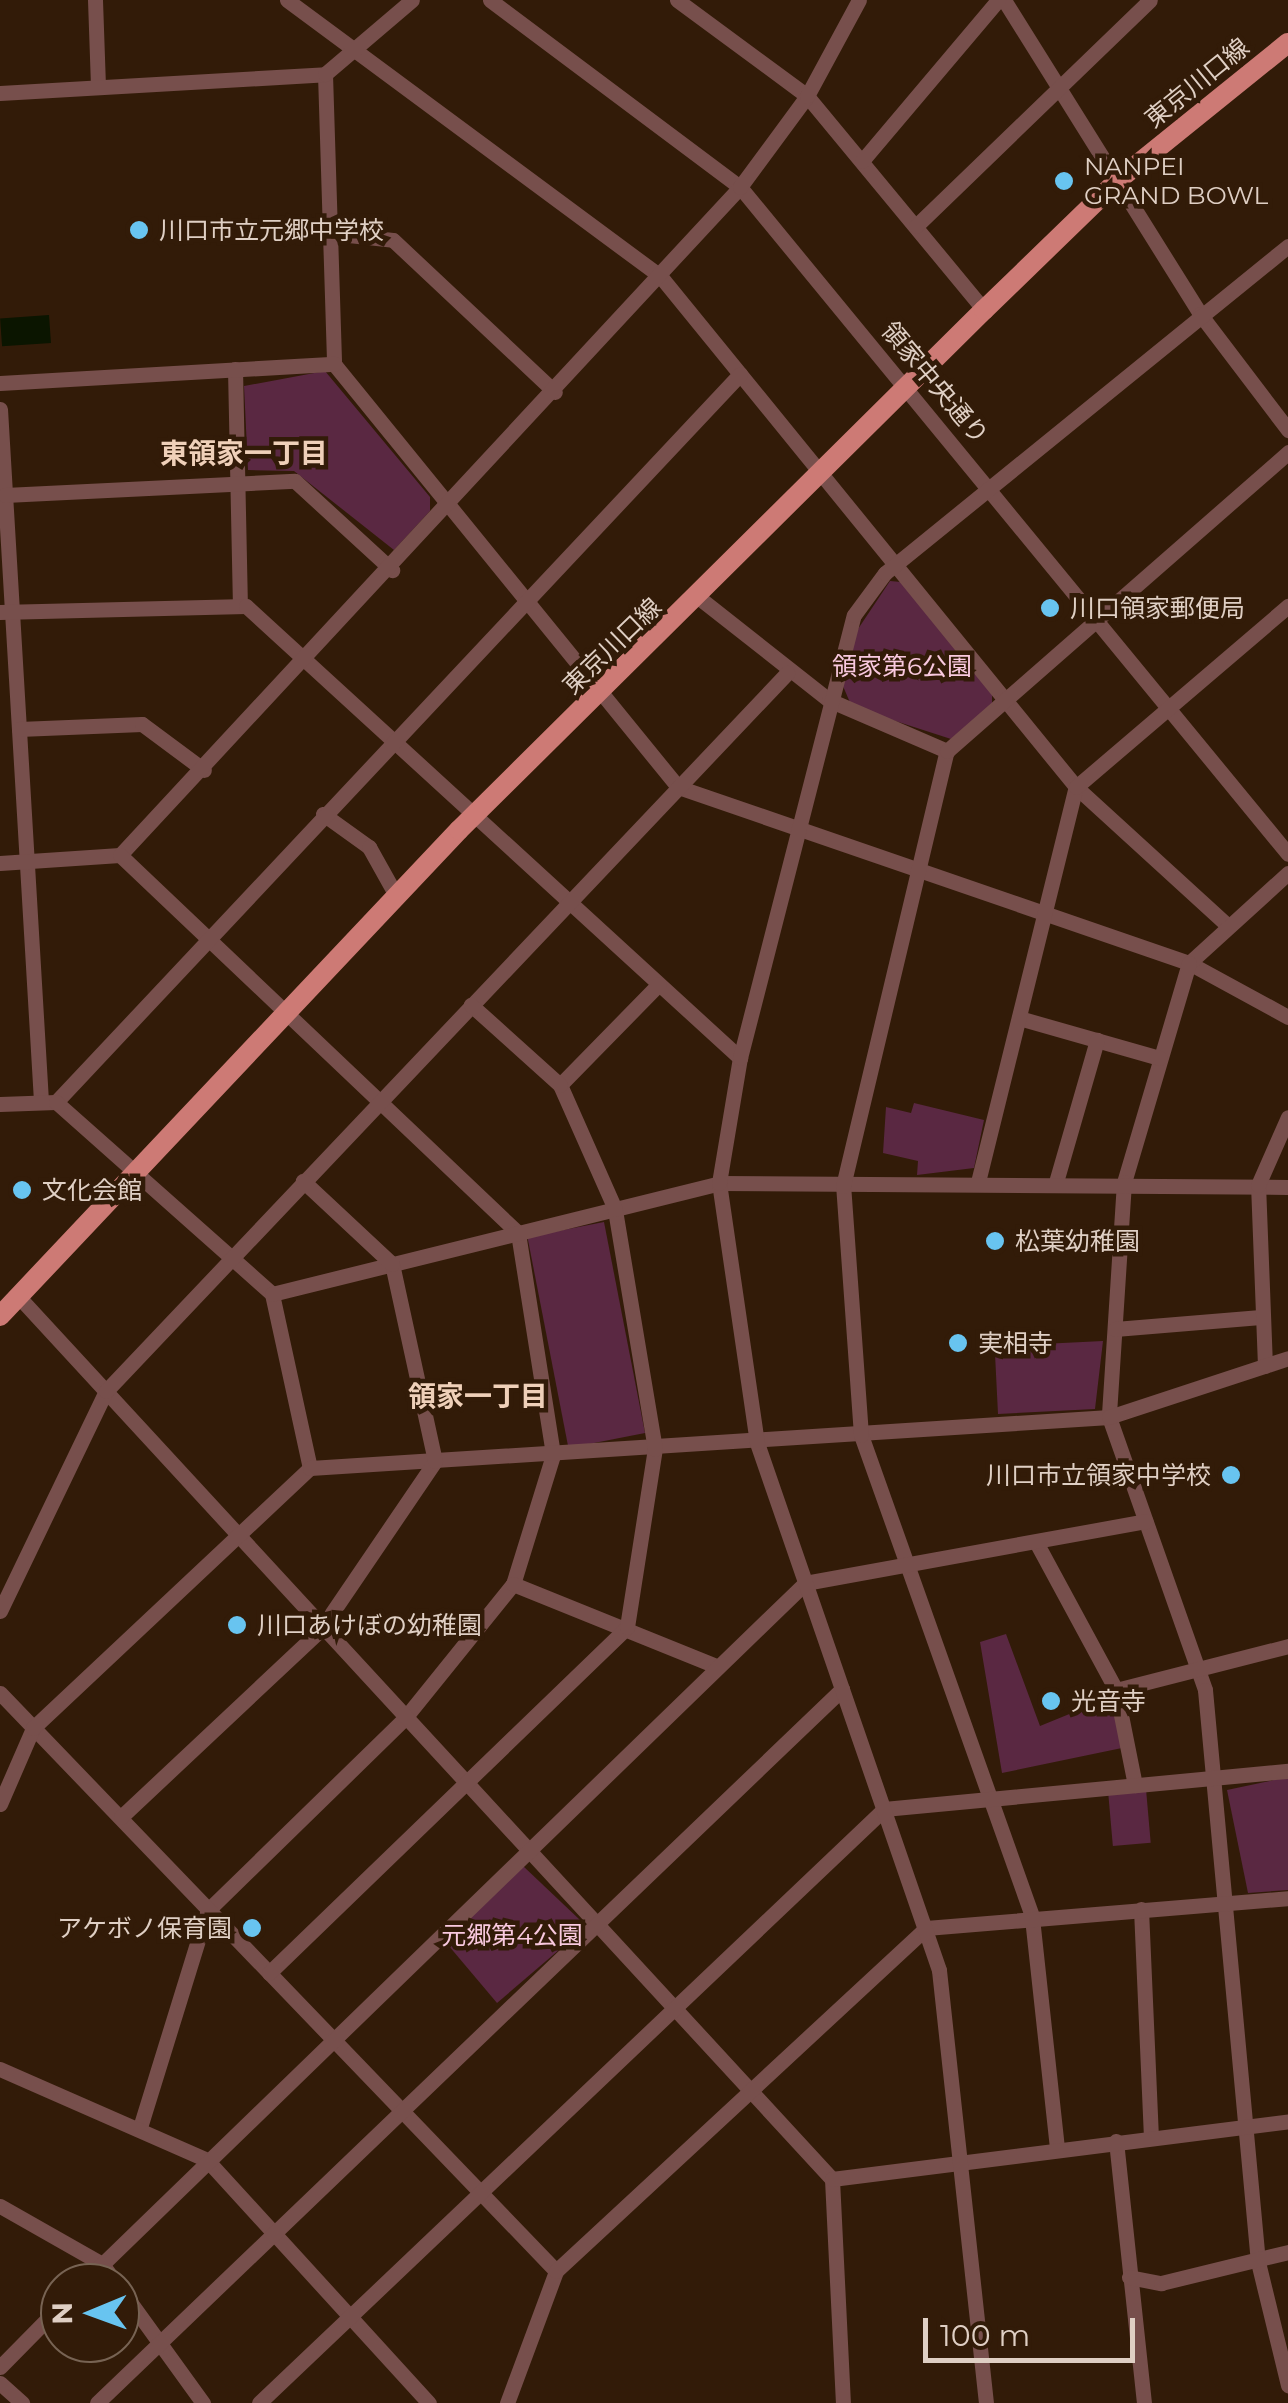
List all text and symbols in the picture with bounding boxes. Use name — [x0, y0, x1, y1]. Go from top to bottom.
street label: 東京川口線 — [1139, 32, 1255, 134]
place label: NANPEI GRAND BOWL — [1084, 152, 1268, 211]
marker: NANPEI GRAND BOWL — [1053, 170, 1075, 192]
place label: 川口市立元郷中学校 — [159, 215, 384, 245]
marker: 川口市立元郷中学校 — [128, 219, 150, 241]
street label: 領家中央通り — [875, 316, 995, 450]
district label: 東領家一丁目 — [160, 436, 328, 470]
street label: 東京川口線 — [557, 592, 667, 700]
place label: 川口領家郵便局 — [1070, 593, 1245, 623]
marker: 川口領家郵便局 — [1039, 597, 1061, 619]
park label: 領家第6公園 — [832, 651, 972, 681]
place label: 文化会館 — [42, 1175, 142, 1205]
marker: 文化会館 — [11, 1179, 33, 1201]
place label: 松葉幼稚園 — [1015, 1226, 1140, 1256]
marker: 松葉幼稚園 — [984, 1230, 1006, 1252]
place label: 実相寺 — [978, 1328, 1053, 1358]
marker: 実相寺 — [947, 1332, 969, 1354]
district label: 領家一丁目 — [408, 1379, 548, 1413]
place label: 川口市立領家中学校 — [986, 1460, 1211, 1490]
marker: 川口市立領家中学校 — [1220, 1464, 1242, 1486]
place label: 川口あけぼの幼稚園 — [257, 1610, 482, 1640]
marker: 川口あけぼの幼稚園 — [226, 1614, 248, 1636]
place label: 光音寺 — [1071, 1686, 1146, 1716]
marker: 光音寺 — [1040, 1690, 1062, 1712]
place label: アケボノ保育園 — [57, 1913, 232, 1943]
marker: アケボノ保育園 — [241, 1917, 263, 1939]
park label: 元郷第4公園 — [441, 1920, 583, 1950]
north arrow — [40, 2263, 140, 2363]
scale bar — [928, 2298, 1140, 2360]
text: N — [45, 2302, 79, 2325]
text: 100 m — [940, 2317, 1030, 2354]

